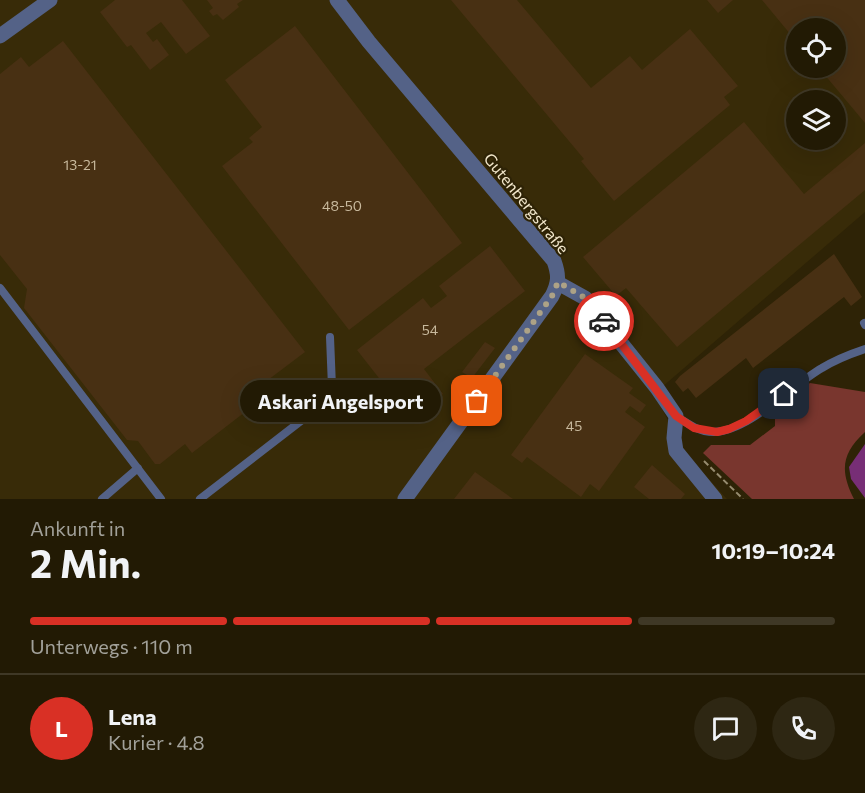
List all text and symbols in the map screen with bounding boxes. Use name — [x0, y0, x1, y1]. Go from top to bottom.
map controls — [786, 18, 846, 150]
button: locate — [786, 18, 846, 78]
button: layers — [786, 90, 846, 150]
street label: Gutenbergstraße — [481, 149, 573, 257]
house number: 13-21 — [63, 156, 97, 173]
house number: 48-50 — [322, 197, 362, 214]
courier — [574, 291, 634, 351]
icon: car — [588, 305, 621, 338]
house number: 54 — [422, 321, 439, 338]
pin — [758, 368, 809, 419]
pin — [451, 375, 502, 426]
icon: home — [767, 377, 800, 410]
callout: Askari Angelsport — [240, 380, 441, 422]
icon: bag — [460, 384, 493, 417]
text: Askari Angelsport — [258, 389, 423, 413]
house number: 45 — [566, 417, 582, 434]
text: Ankunft in — [30, 516, 125, 540]
text: 10:19–10:24 — [711, 537, 835, 564]
text: 2 Min. — [30, 538, 141, 586]
text: Unterwegs · 110 m — [30, 634, 193, 658]
button: chat — [694, 697, 757, 760]
button: phone — [772, 697, 835, 760]
text: Lena — [108, 703, 157, 730]
text: L — [55, 715, 68, 742]
text: Kurier · 4.8 — [108, 730, 205, 754]

